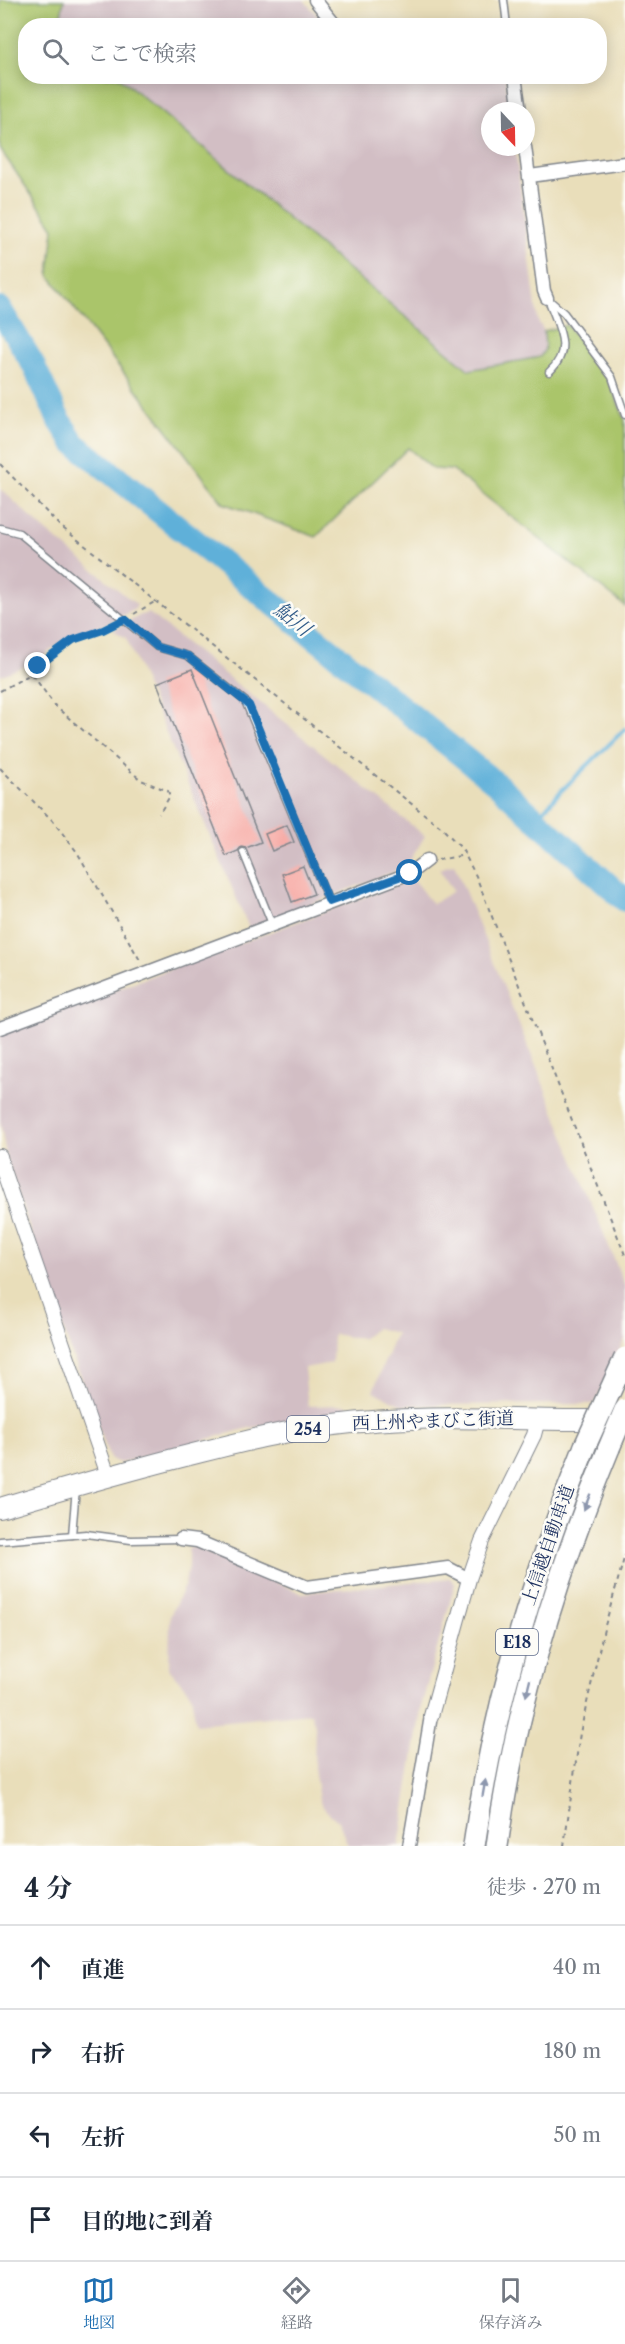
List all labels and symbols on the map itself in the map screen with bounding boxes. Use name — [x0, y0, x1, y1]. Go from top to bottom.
north arrow — [481, 102, 535, 156]
water label: 鮎川 — [270, 597, 318, 642]
route end — [24, 652, 50, 678]
route start — [396, 859, 422, 885]
street label: 西上州やまびこ街道 — [352, 1407, 514, 1435]
road number: 254 — [287, 1416, 329, 1442]
street label: 上信越自動車道 — [517, 1482, 579, 1608]
one-way arrow — [582, 1494, 592, 1512]
road number: E18 — [496, 1629, 538, 1655]
one-way arrow — [522, 1679, 532, 1697]
one-way arrow — [479, 1779, 488, 1798]

